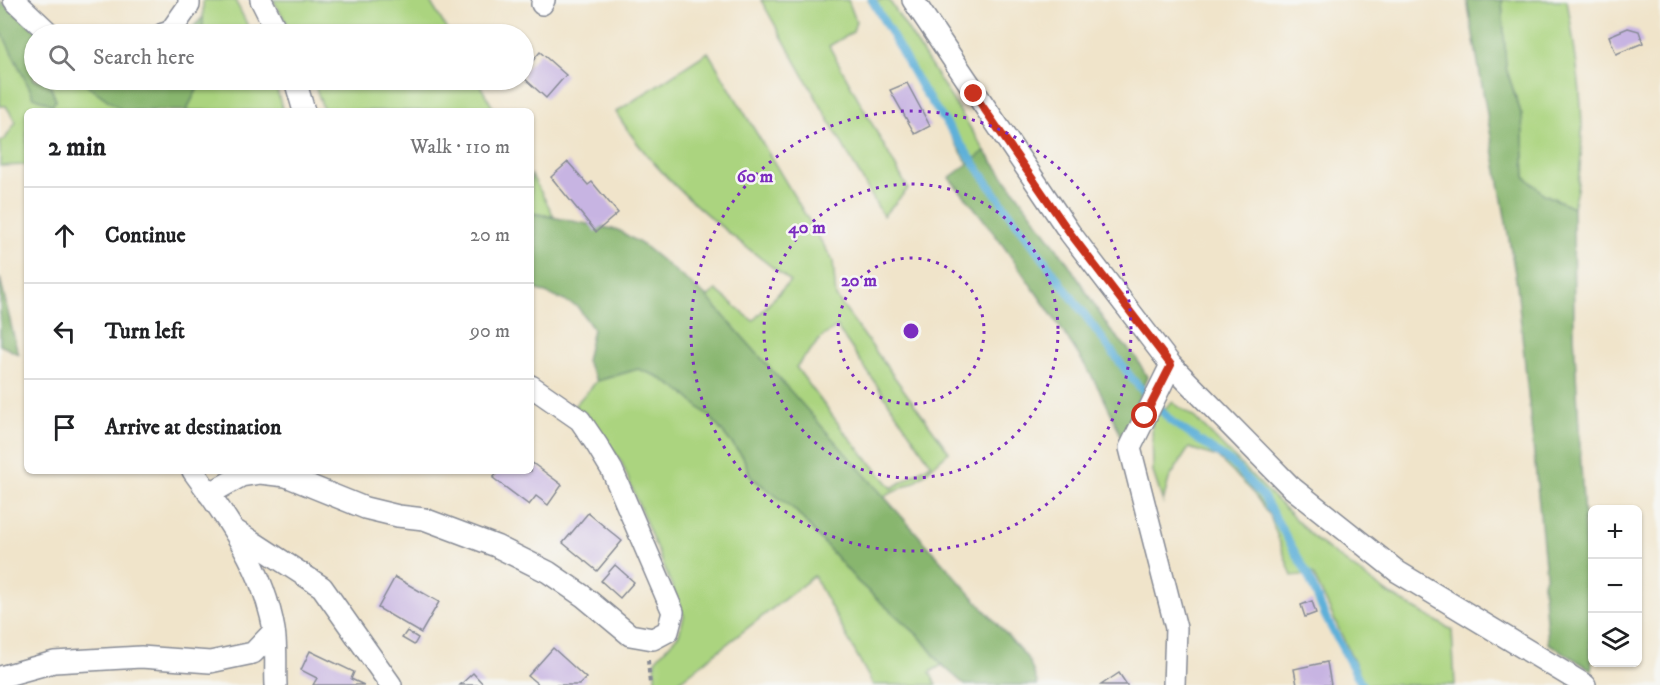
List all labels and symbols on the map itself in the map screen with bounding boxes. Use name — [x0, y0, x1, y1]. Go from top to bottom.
route end — [960, 80, 986, 106]
text: 60 m — [737, 166, 774, 188]
text: 40 m — [787, 217, 826, 239]
text: 20 m — [841, 270, 877, 292]
centre of rings — [901, 321, 921, 341]
route start — [1131, 402, 1157, 428]

